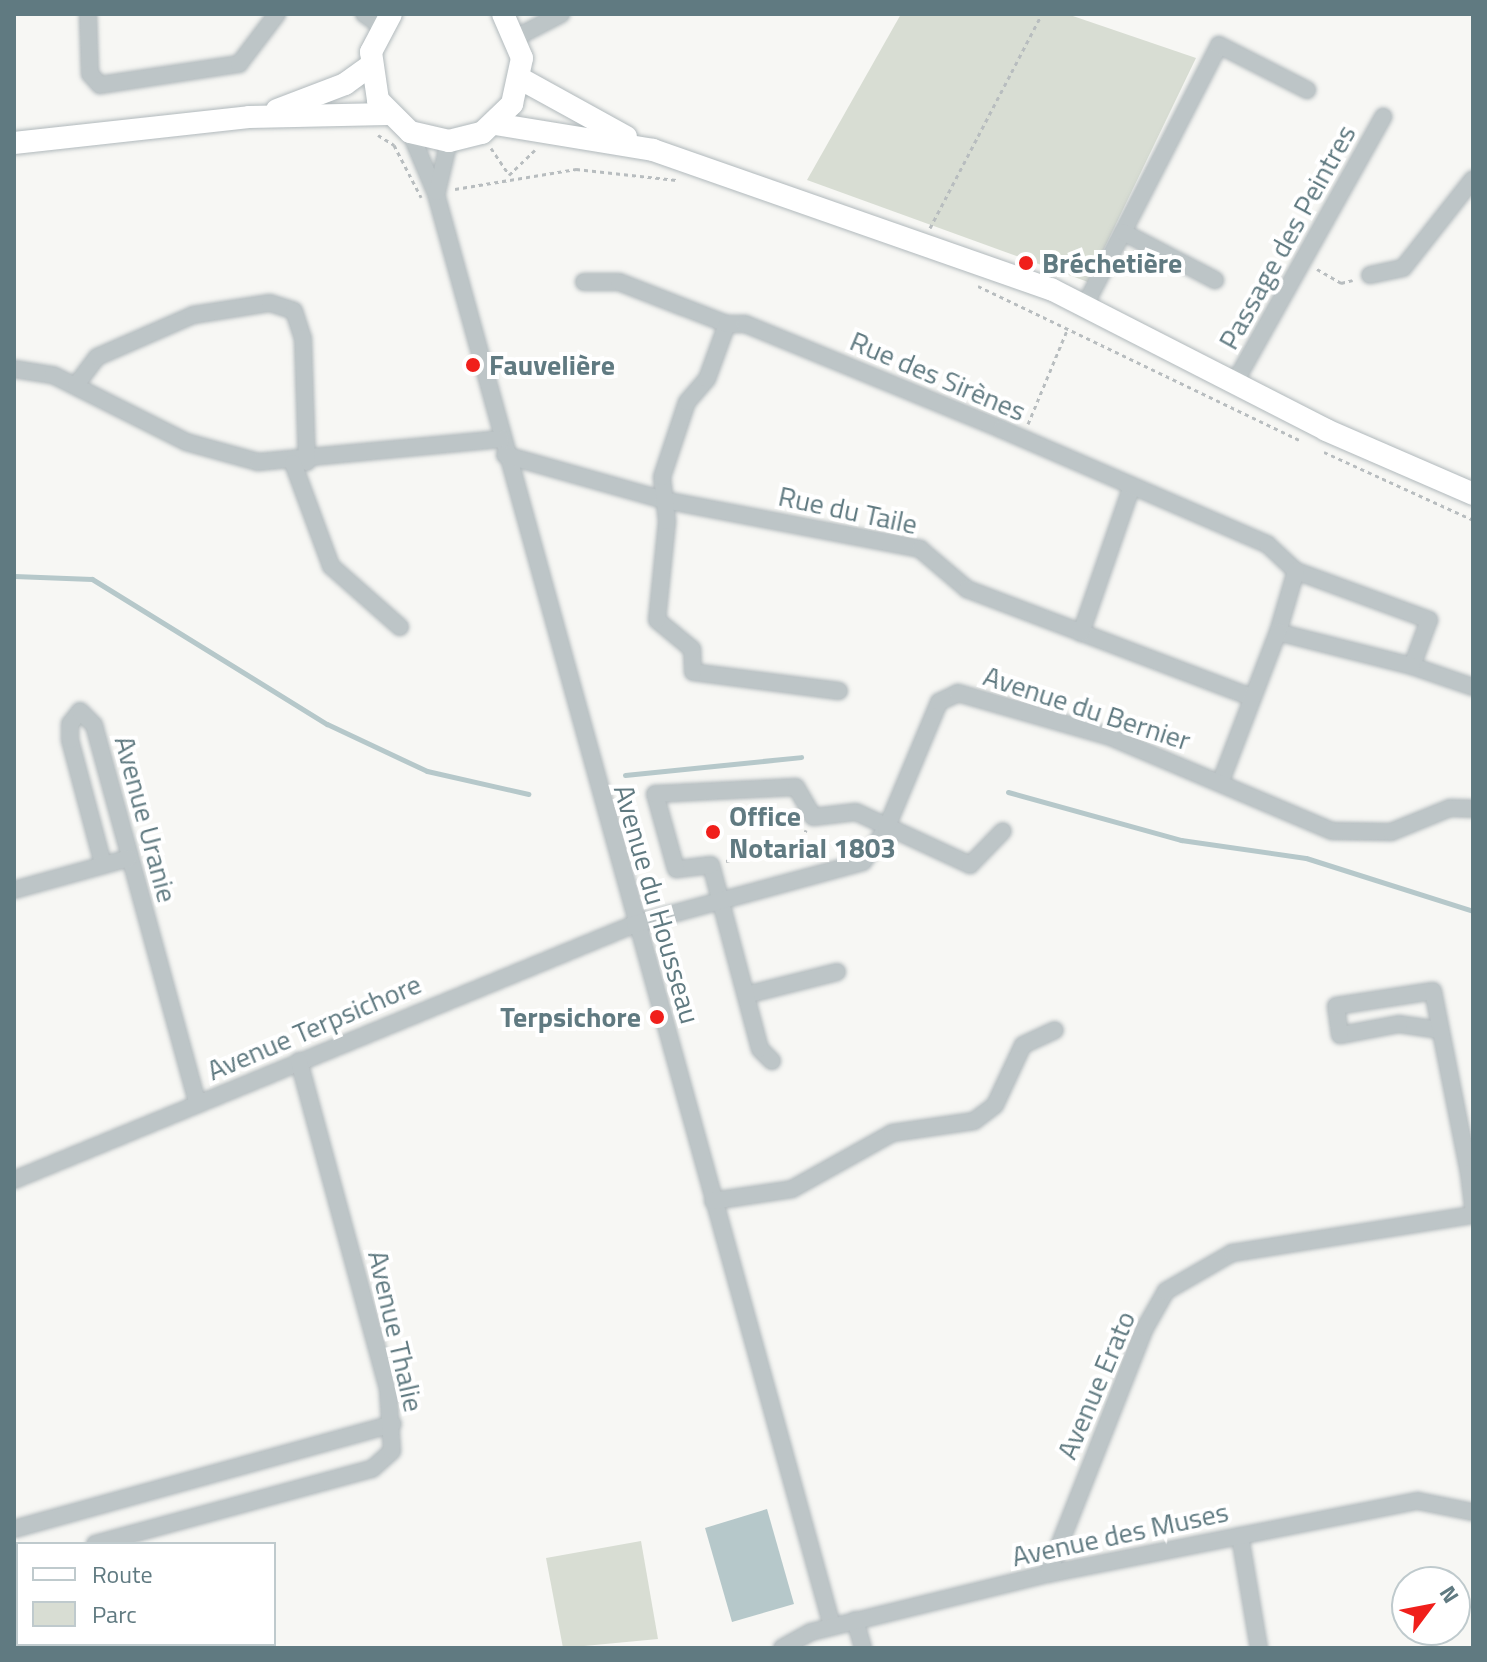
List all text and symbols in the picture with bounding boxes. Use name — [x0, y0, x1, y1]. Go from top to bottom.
street label: Passage des Peintres — [1211, 119, 1363, 355]
place label: Bréchetière — [1042, 246, 1182, 280]
marker: Bréchetière — [1017, 254, 1035, 272]
street label: Rue des Sirènes — [845, 324, 1031, 428]
place label: Fauvelière — [489, 348, 615, 382]
marker: Fauvelière — [464, 356, 482, 374]
street label: Rue du Taile — [775, 479, 921, 541]
street label: Avenue du Bernier — [979, 659, 1195, 757]
street label: Avenue Uranie — [108, 732, 184, 906]
street label: Avenue du Housseau — [607, 781, 707, 1027]
place label: Office Notarial 1803 — [729, 799, 896, 865]
marker: Office Notarial 1803 — [704, 823, 722, 841]
street label: Avenue Terpsichore — [202, 967, 426, 1087]
place label: Terpsichore — [500, 1000, 641, 1034]
marker: Terpsichore — [648, 1008, 666, 1026]
street label: Avenue Thalie — [361, 1247, 431, 1415]
street label: Avenue Erato — [1050, 1306, 1142, 1464]
street label: Avenue des Muses — [1009, 1495, 1231, 1573]
legend — [16, 1542, 276, 1646]
text: Route — [92, 1556, 153, 1592]
north arrow — [1391, 1566, 1471, 1646]
text: N — [1431, 1579, 1468, 1610]
text: Parc — [92, 1596, 137, 1632]

